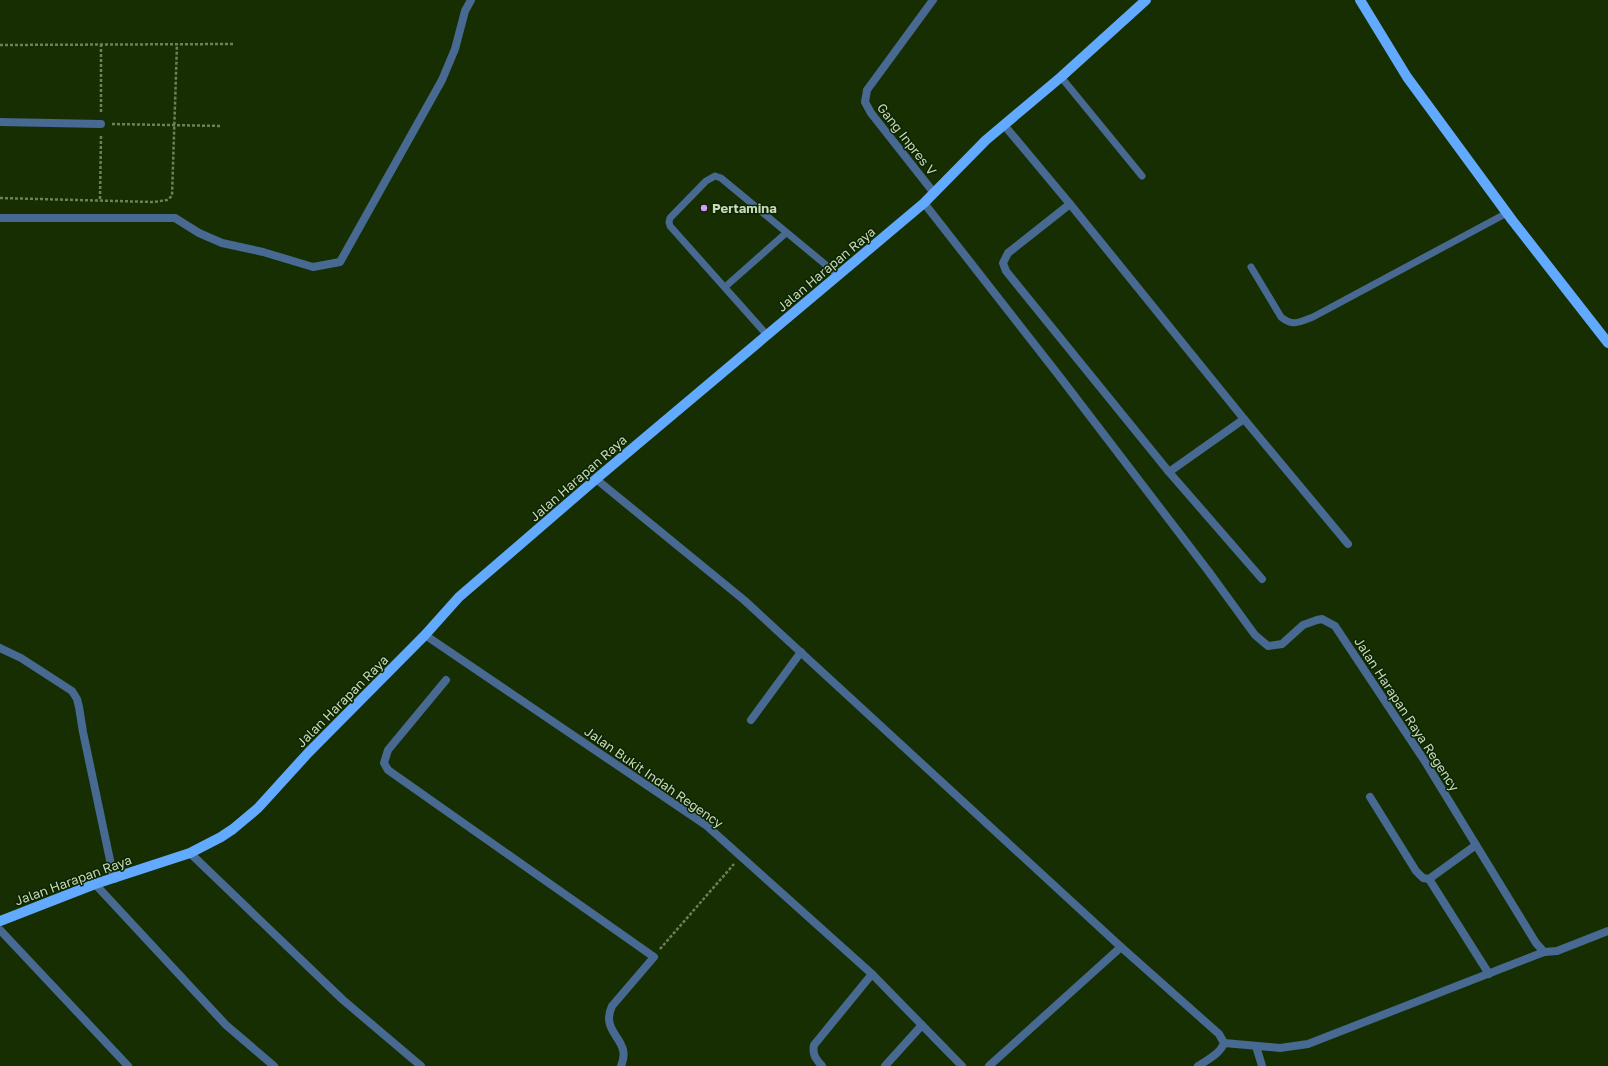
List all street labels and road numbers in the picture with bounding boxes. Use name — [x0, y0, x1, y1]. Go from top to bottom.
street label: Gang Inpres V — [874, 100, 940, 178]
street label: Jalan Harapan Raya — [774, 223, 878, 315]
street label: Jalan Harapan Raya — [526, 431, 630, 525]
street label: Jalan Harapan Raya Regency — [1351, 634, 1463, 795]
street label: Jalan Harapan Raya — [293, 652, 391, 750]
street label: Jalan Bukit Indah Regency — [582, 723, 727, 831]
street label: Jalan Harapan Raya — [12, 851, 134, 909]

